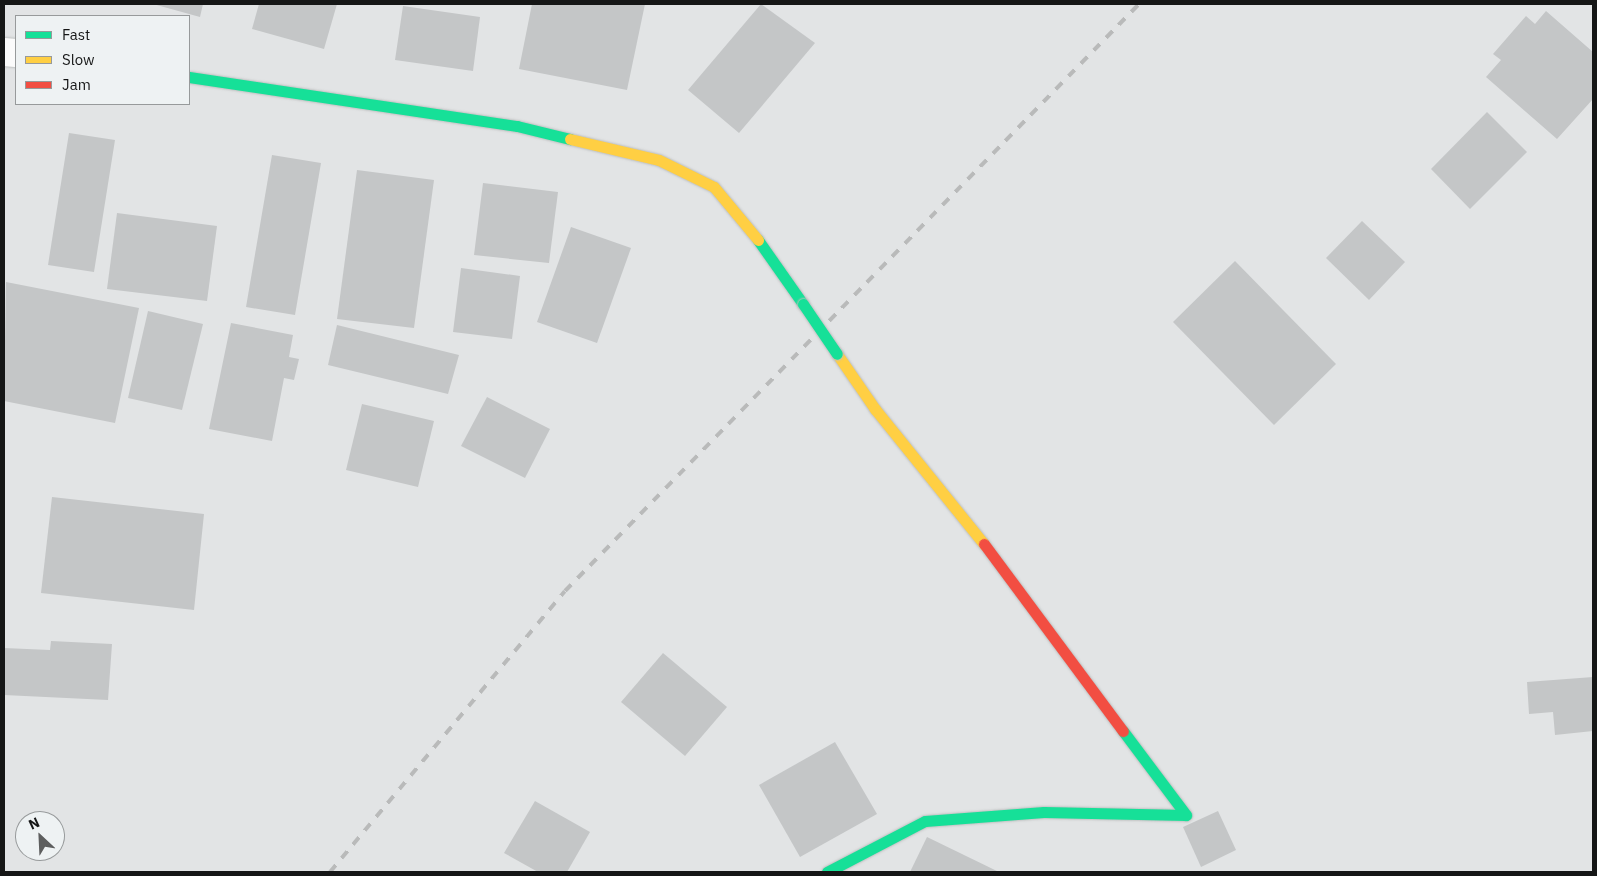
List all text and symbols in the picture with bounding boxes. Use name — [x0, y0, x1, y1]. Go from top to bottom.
legend — [15, 15, 190, 105]
text: Fast — [62, 25, 90, 44]
text: Slow — [62, 50, 95, 69]
text: Jam — [62, 75, 91, 94]
north arrow — [15, 811, 65, 861]
text: N — [26, 813, 42, 834]

